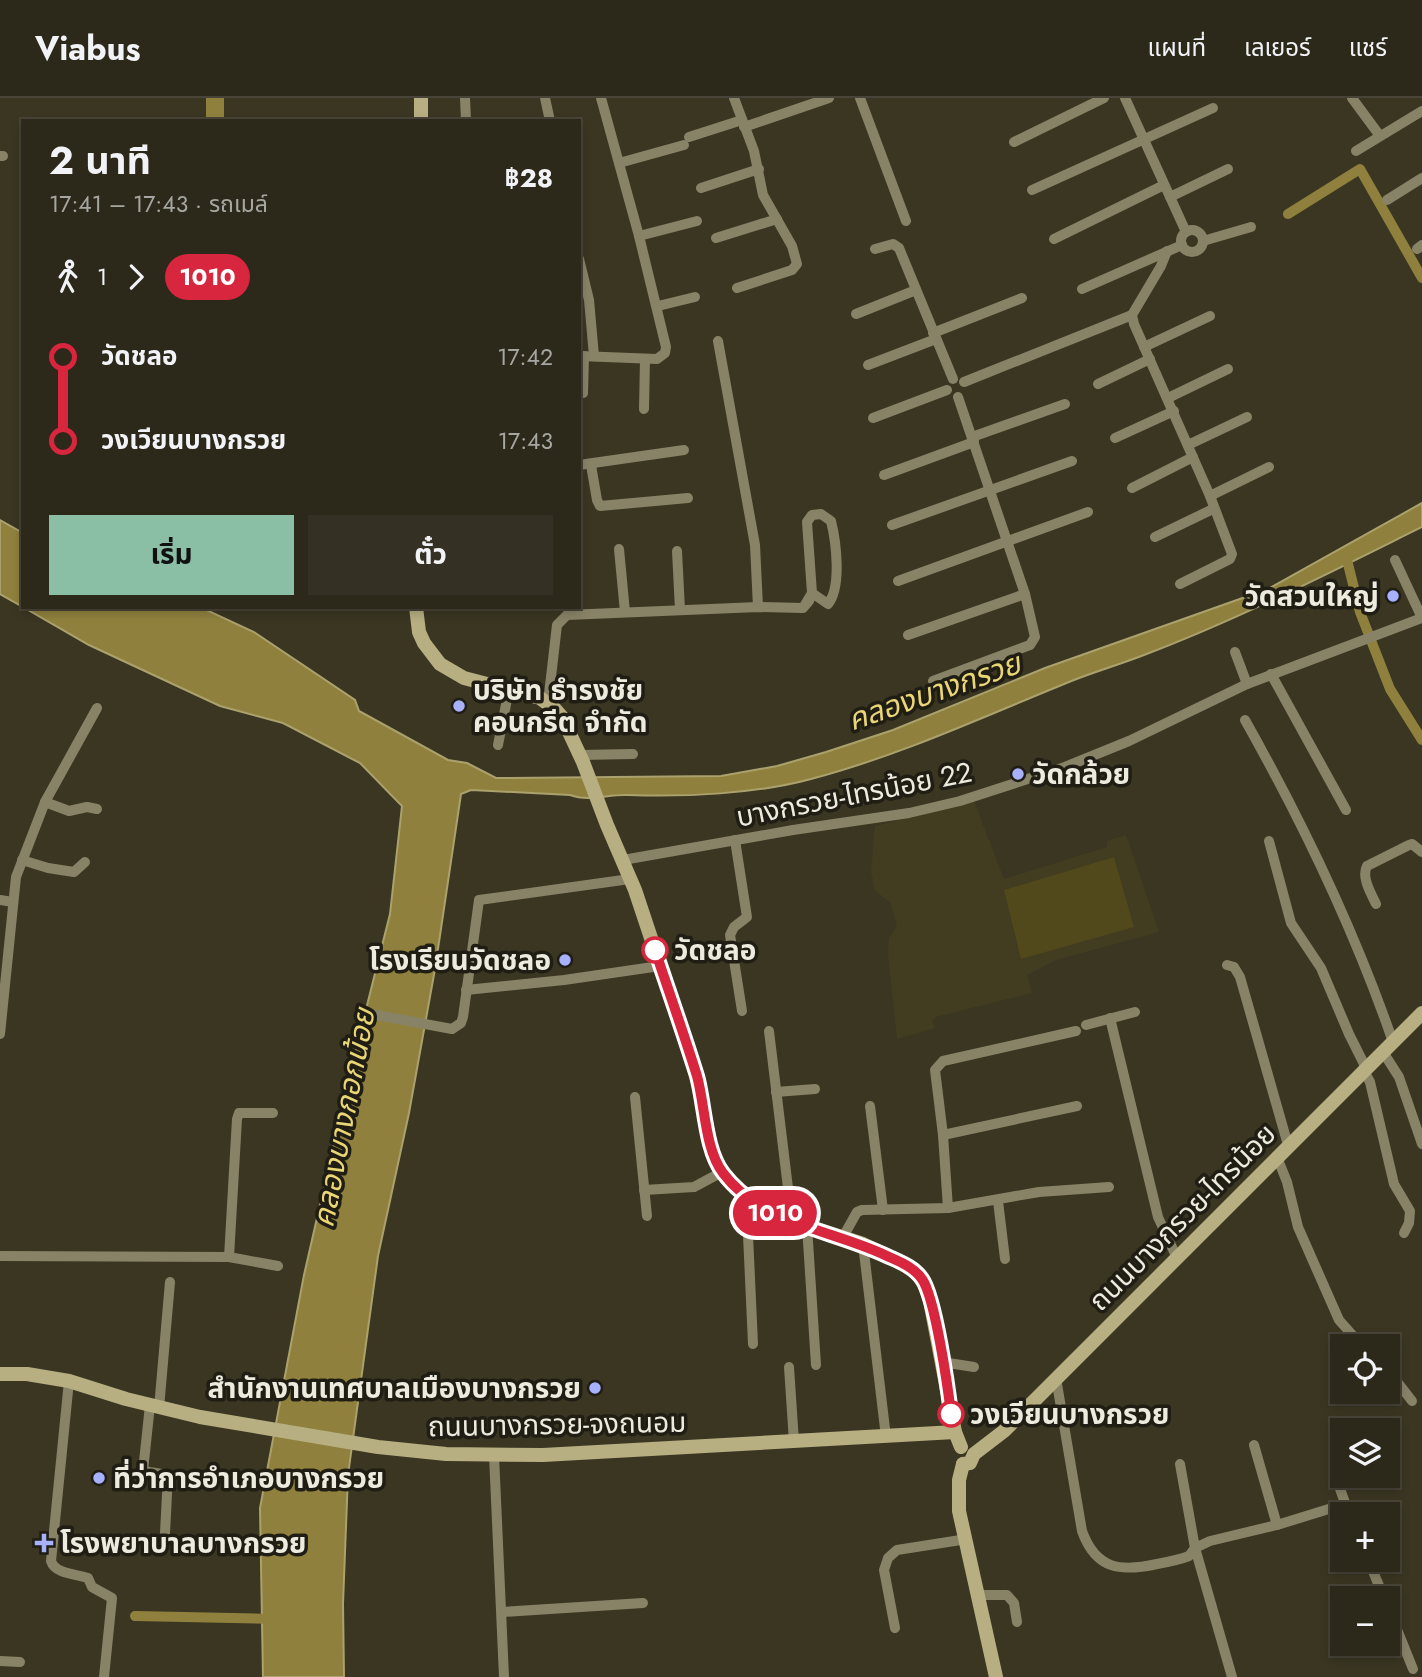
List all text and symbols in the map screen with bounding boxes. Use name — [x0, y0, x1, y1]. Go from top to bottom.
text: Viabus — [35, 25, 141, 72]
text: แผนที่ — [1148, 30, 1206, 65]
text: เลเยอร์ — [1244, 30, 1311, 65]
text: แชร์ — [1349, 30, 1387, 65]
text: 2 นาที — [49, 133, 151, 188]
text: ฿28 — [505, 159, 553, 197]
text: 17:41 – 17:43 · รถเมล์ — [49, 187, 268, 221]
icon: walk — [49, 258, 87, 296]
icon: forward — [117, 258, 155, 296]
text: 1010 — [179, 259, 236, 294]
text: 1 — [97, 260, 107, 294]
text: วัดชลอ — [101, 337, 177, 375]
text: 17:42 — [497, 340, 553, 374]
text: วงเวียนบางกรวย — [101, 421, 286, 459]
text: 17:43 — [498, 424, 553, 458]
button: เริ่ม — [49, 515, 294, 595]
button: ตั๋ว — [308, 515, 553, 595]
place label: วัดสวนใหญ่ — [1244, 576, 1379, 617]
marker: วัดสวนใหญ่ — [1385, 588, 1401, 604]
water label: คลองบางกรวย — [841, 641, 1028, 741]
place label: บริษัท ธำรงชัย คอนกรีต จำกัด — [473, 670, 648, 743]
marker: บริษัท ธำรงชัย คอนกรีต จำกัด — [451, 698, 467, 714]
street label: บางกรวย-ไทรน้อย 22 — [733, 752, 976, 837]
place label: วัดกล้วย — [1032, 754, 1130, 795]
marker: วัดกล้วย — [1010, 766, 1026, 782]
place label: วัดชลอ — [674, 930, 756, 971]
marker: วัดชลอ — [642, 937, 668, 963]
place label: โรงเรียนวัดชลอ — [369, 940, 551, 981]
marker: โรงเรียนวัดชลอ — [557, 952, 573, 968]
water label: คลองบางกอกน้อย — [301, 1003, 386, 1231]
street label: ถนนบางกรวย-ไทรน้อย — [1079, 1114, 1285, 1320]
line badge: 1010 — [726, 1190, 824, 1236]
text: 1010 — [747, 1195, 803, 1230]
map controls — [1330, 1334, 1400, 1656]
button: locate — [1330, 1334, 1400, 1404]
place label: สำนักงานเทศบาลเมืองบางกรวย — [207, 1368, 581, 1409]
marker: สำนักงานเทศบาลเมืองบางกรวย — [587, 1380, 603, 1396]
place label: วงเวียนบางกรวย — [970, 1394, 1169, 1435]
marker: วงเวียนบางกรวย — [938, 1401, 964, 1427]
street label: ถนนบางกรวย-จงถนอม — [427, 1402, 687, 1447]
button: layers — [1330, 1418, 1400, 1488]
place label: ที่ว่าการอำเภอบางกรวย — [113, 1458, 384, 1499]
marker: ที่ว่าการอำเภอบางกรวย — [91, 1470, 107, 1486]
button: + — [1330, 1502, 1400, 1572]
place label: โรงพยาบาลบางกรวย — [60, 1523, 307, 1564]
marker: โรงพยาบาลบางกรวย — [34, 1533, 54, 1553]
button: − — [1330, 1586, 1400, 1656]

